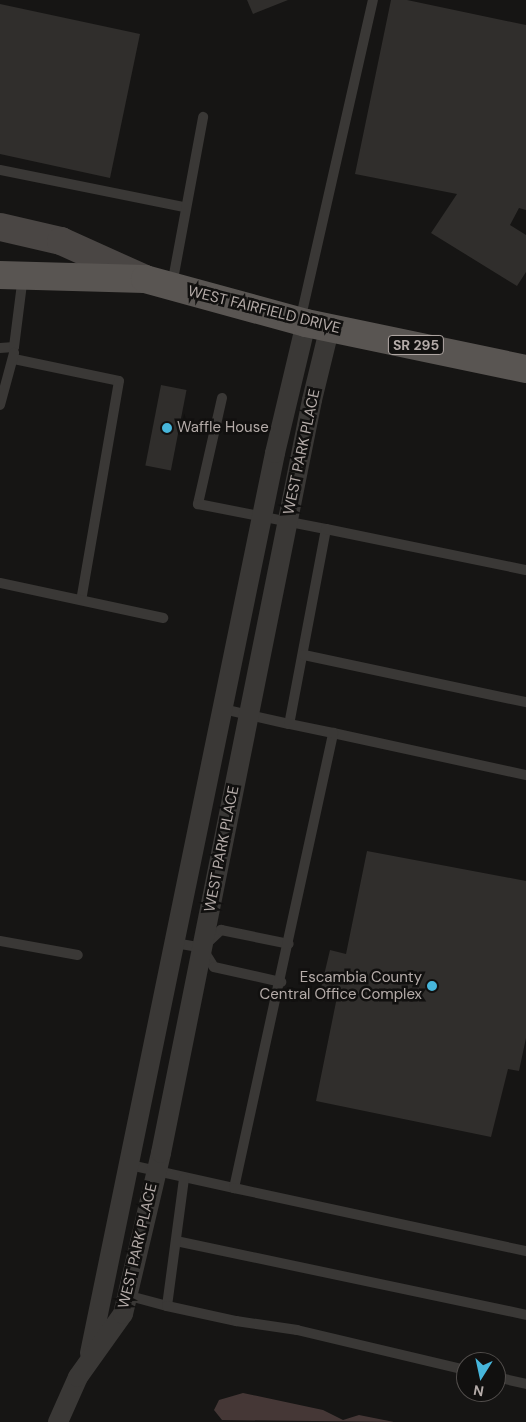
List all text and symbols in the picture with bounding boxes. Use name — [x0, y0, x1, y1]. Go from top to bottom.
street label: WEST FAIRFIELD DRIVE — [186, 282, 342, 338]
road number: SR 295 — [387, 334, 445, 356]
street label: WEST PARK PLACE — [280, 388, 324, 516]
place label: Waffle House — [177, 419, 269, 437]
marker: Waffle House — [161, 422, 173, 434]
street label: WEST PARK PLACE — [201, 784, 243, 914]
place label: Escambia County Central Office Complex — [260, 968, 422, 1003]
marker: Escambia County Central Office Complex — [426, 980, 438, 992]
street label: WEST PARK PLACE — [115, 1182, 161, 1310]
north arrow — [456, 1352, 506, 1402]
text: N — [472, 1381, 485, 1401]

